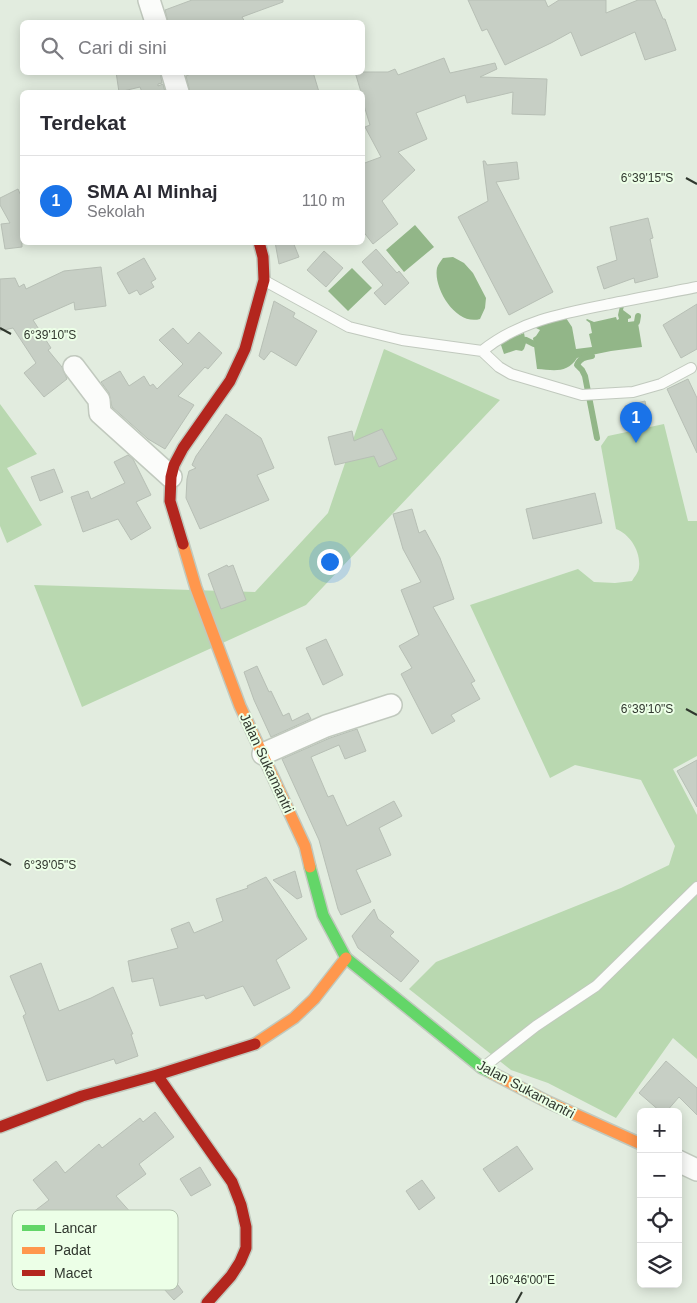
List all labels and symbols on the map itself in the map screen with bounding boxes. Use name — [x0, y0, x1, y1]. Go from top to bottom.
text: 6°39'15"S — [621, 171, 673, 185]
text: 6°39'10"S — [24, 328, 76, 342]
pin: 1 — [620, 402, 652, 443]
your location — [317, 549, 343, 575]
text: 6°39'10"S — [621, 702, 673, 716]
street label: Jalan Sukamantri — [237, 711, 297, 815]
text: 6°39'05"S — [24, 858, 76, 872]
street label: Jalan Sukamantri — [474, 1057, 578, 1121]
legend — [12, 1210, 178, 1290]
text: Lancar — [54, 1220, 97, 1236]
text: Padat — [54, 1242, 91, 1258]
text: Macet — [54, 1265, 92, 1281]
text: 106°46'00"E — [489, 1273, 555, 1287]

